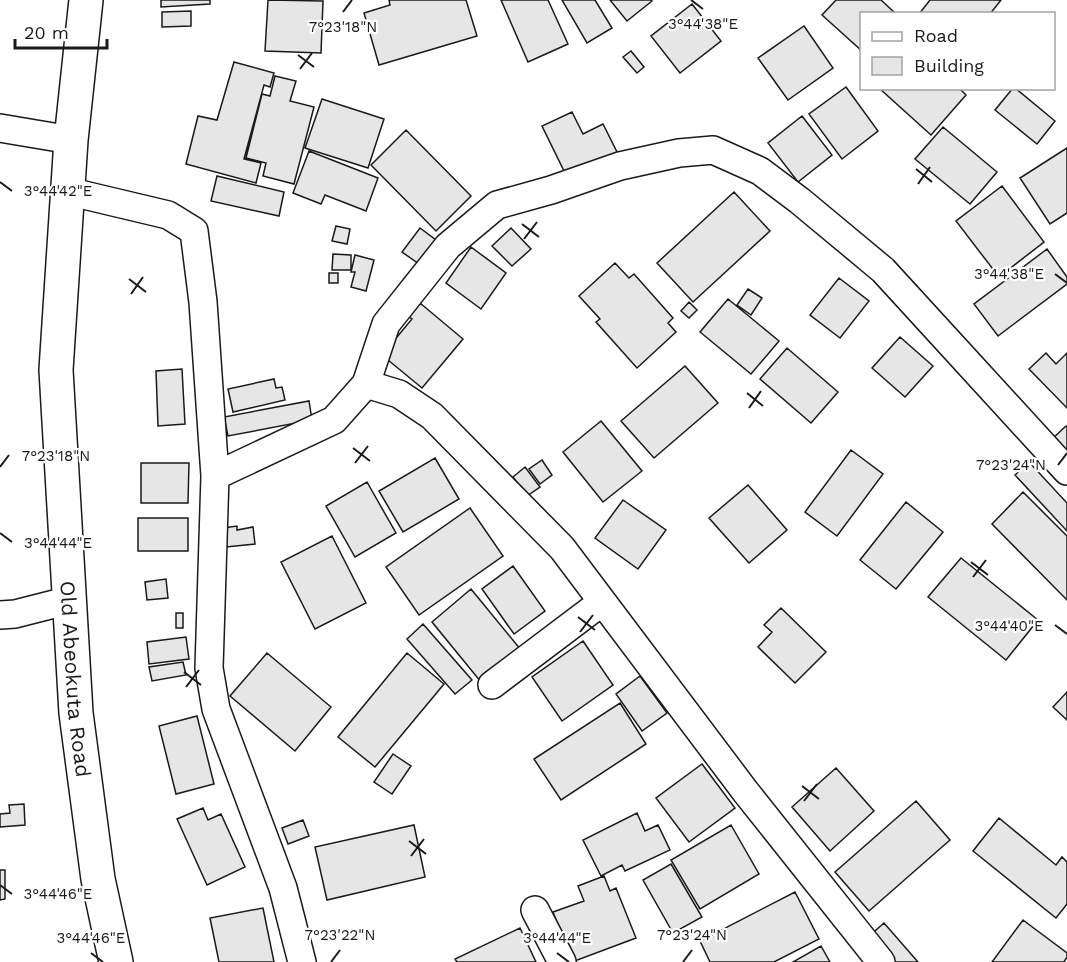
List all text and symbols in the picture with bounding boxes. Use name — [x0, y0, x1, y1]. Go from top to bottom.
scale bar — [15, 12, 106, 50]
legend — [860, 12, 1055, 90]
text: 3°44'38"E — [668, 15, 738, 33]
text: 7°23'18"N — [309, 18, 377, 36]
text: 20 m — [24, 22, 69, 43]
text: Road — [914, 25, 958, 46]
text: Building — [914, 55, 984, 76]
text: 3°44'42"E — [24, 182, 92, 200]
text: 3°44'38"E — [974, 265, 1044, 283]
text: 7°23'18"N — [22, 447, 90, 465]
text: 7°23'24"N — [976, 456, 1046, 474]
text: 3°44'44"E — [24, 534, 92, 552]
street label: Old Abeokuta Road — [56, 580, 97, 779]
text: 3°44'40"E — [974, 617, 1044, 635]
text: 3°44'46"E — [24, 885, 92, 903]
text: 7°23'22"N — [305, 926, 375, 944]
text: 7°23'24"N — [657, 926, 727, 944]
text: 3°44'46"E — [57, 929, 125, 947]
text: 3°44'44"E — [523, 929, 591, 947]

